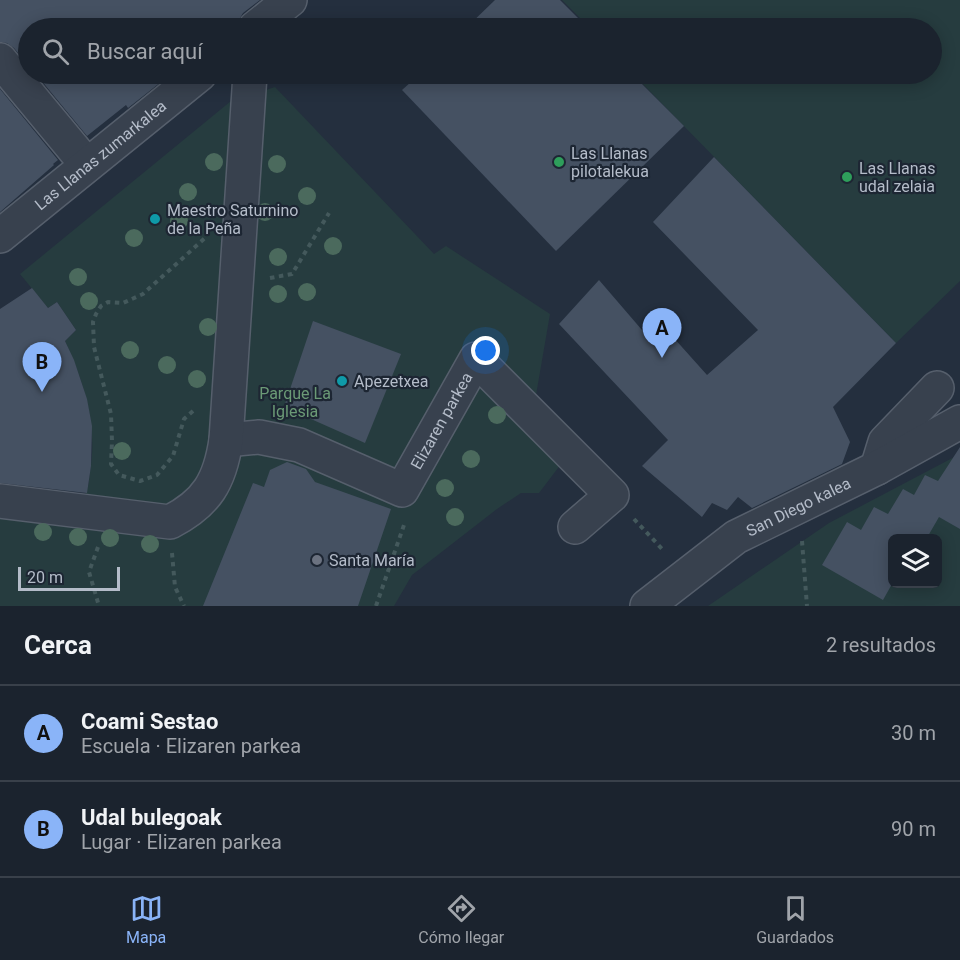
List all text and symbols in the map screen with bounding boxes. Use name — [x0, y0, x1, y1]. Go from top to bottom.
search box — [18, 18, 942, 84]
icon: search — [39, 35, 72, 68]
text: Buscar aquí — [87, 39, 203, 64]
street label: Las Llanas zumarkalea — [31, 96, 170, 214]
place label: Las Llanas pilotalekua — [571, 144, 649, 181]
marker: Las Llanas pilotalekua — [552, 155, 566, 169]
place label: Las Llanas udal zelaia — [859, 159, 936, 196]
marker: Las Llanas udal zelaia — [840, 170, 854, 184]
place label: Maestro Saturnino de la Peña — [167, 201, 298, 238]
marker: Maestro Saturnino de la Peña — [148, 212, 162, 226]
pin: A — [642, 308, 682, 358]
your location — [471, 336, 500, 365]
pin: B — [22, 342, 62, 392]
street label: Elizaren parkea — [406, 369, 476, 472]
place label: Apezetxea — [354, 372, 428, 391]
marker: Apezetxea — [335, 374, 349, 388]
park label: Parque La Iglesia — [259, 384, 331, 421]
street label: San Diego kalea — [743, 473, 854, 540]
map controls — [888, 534, 942, 588]
button: layers — [888, 534, 942, 588]
place label: Santa María — [329, 551, 415, 570]
marker: Santa María — [310, 553, 324, 567]
scale bar — [18, 564, 120, 592]
text: 20 m — [27, 568, 63, 587]
text: Cerca — [24, 630, 92, 660]
text: 2 resultados — [826, 633, 936, 657]
text: Coami Sestao — [81, 709, 218, 734]
text: A — [37, 721, 50, 745]
text: 30 m — [891, 721, 936, 745]
text: Escuela · Elizaren parkea — [81, 734, 301, 758]
text: Udal bulegoak — [81, 805, 222, 830]
text: B — [37, 817, 50, 841]
text: 90 m — [891, 817, 936, 841]
text: Lugar · Elizaren parkea — [81, 830, 282, 854]
tab: Mapa — [126, 892, 166, 947]
tab: Cómo llegar — [418, 892, 504, 947]
tab: Guardados — [756, 892, 834, 947]

